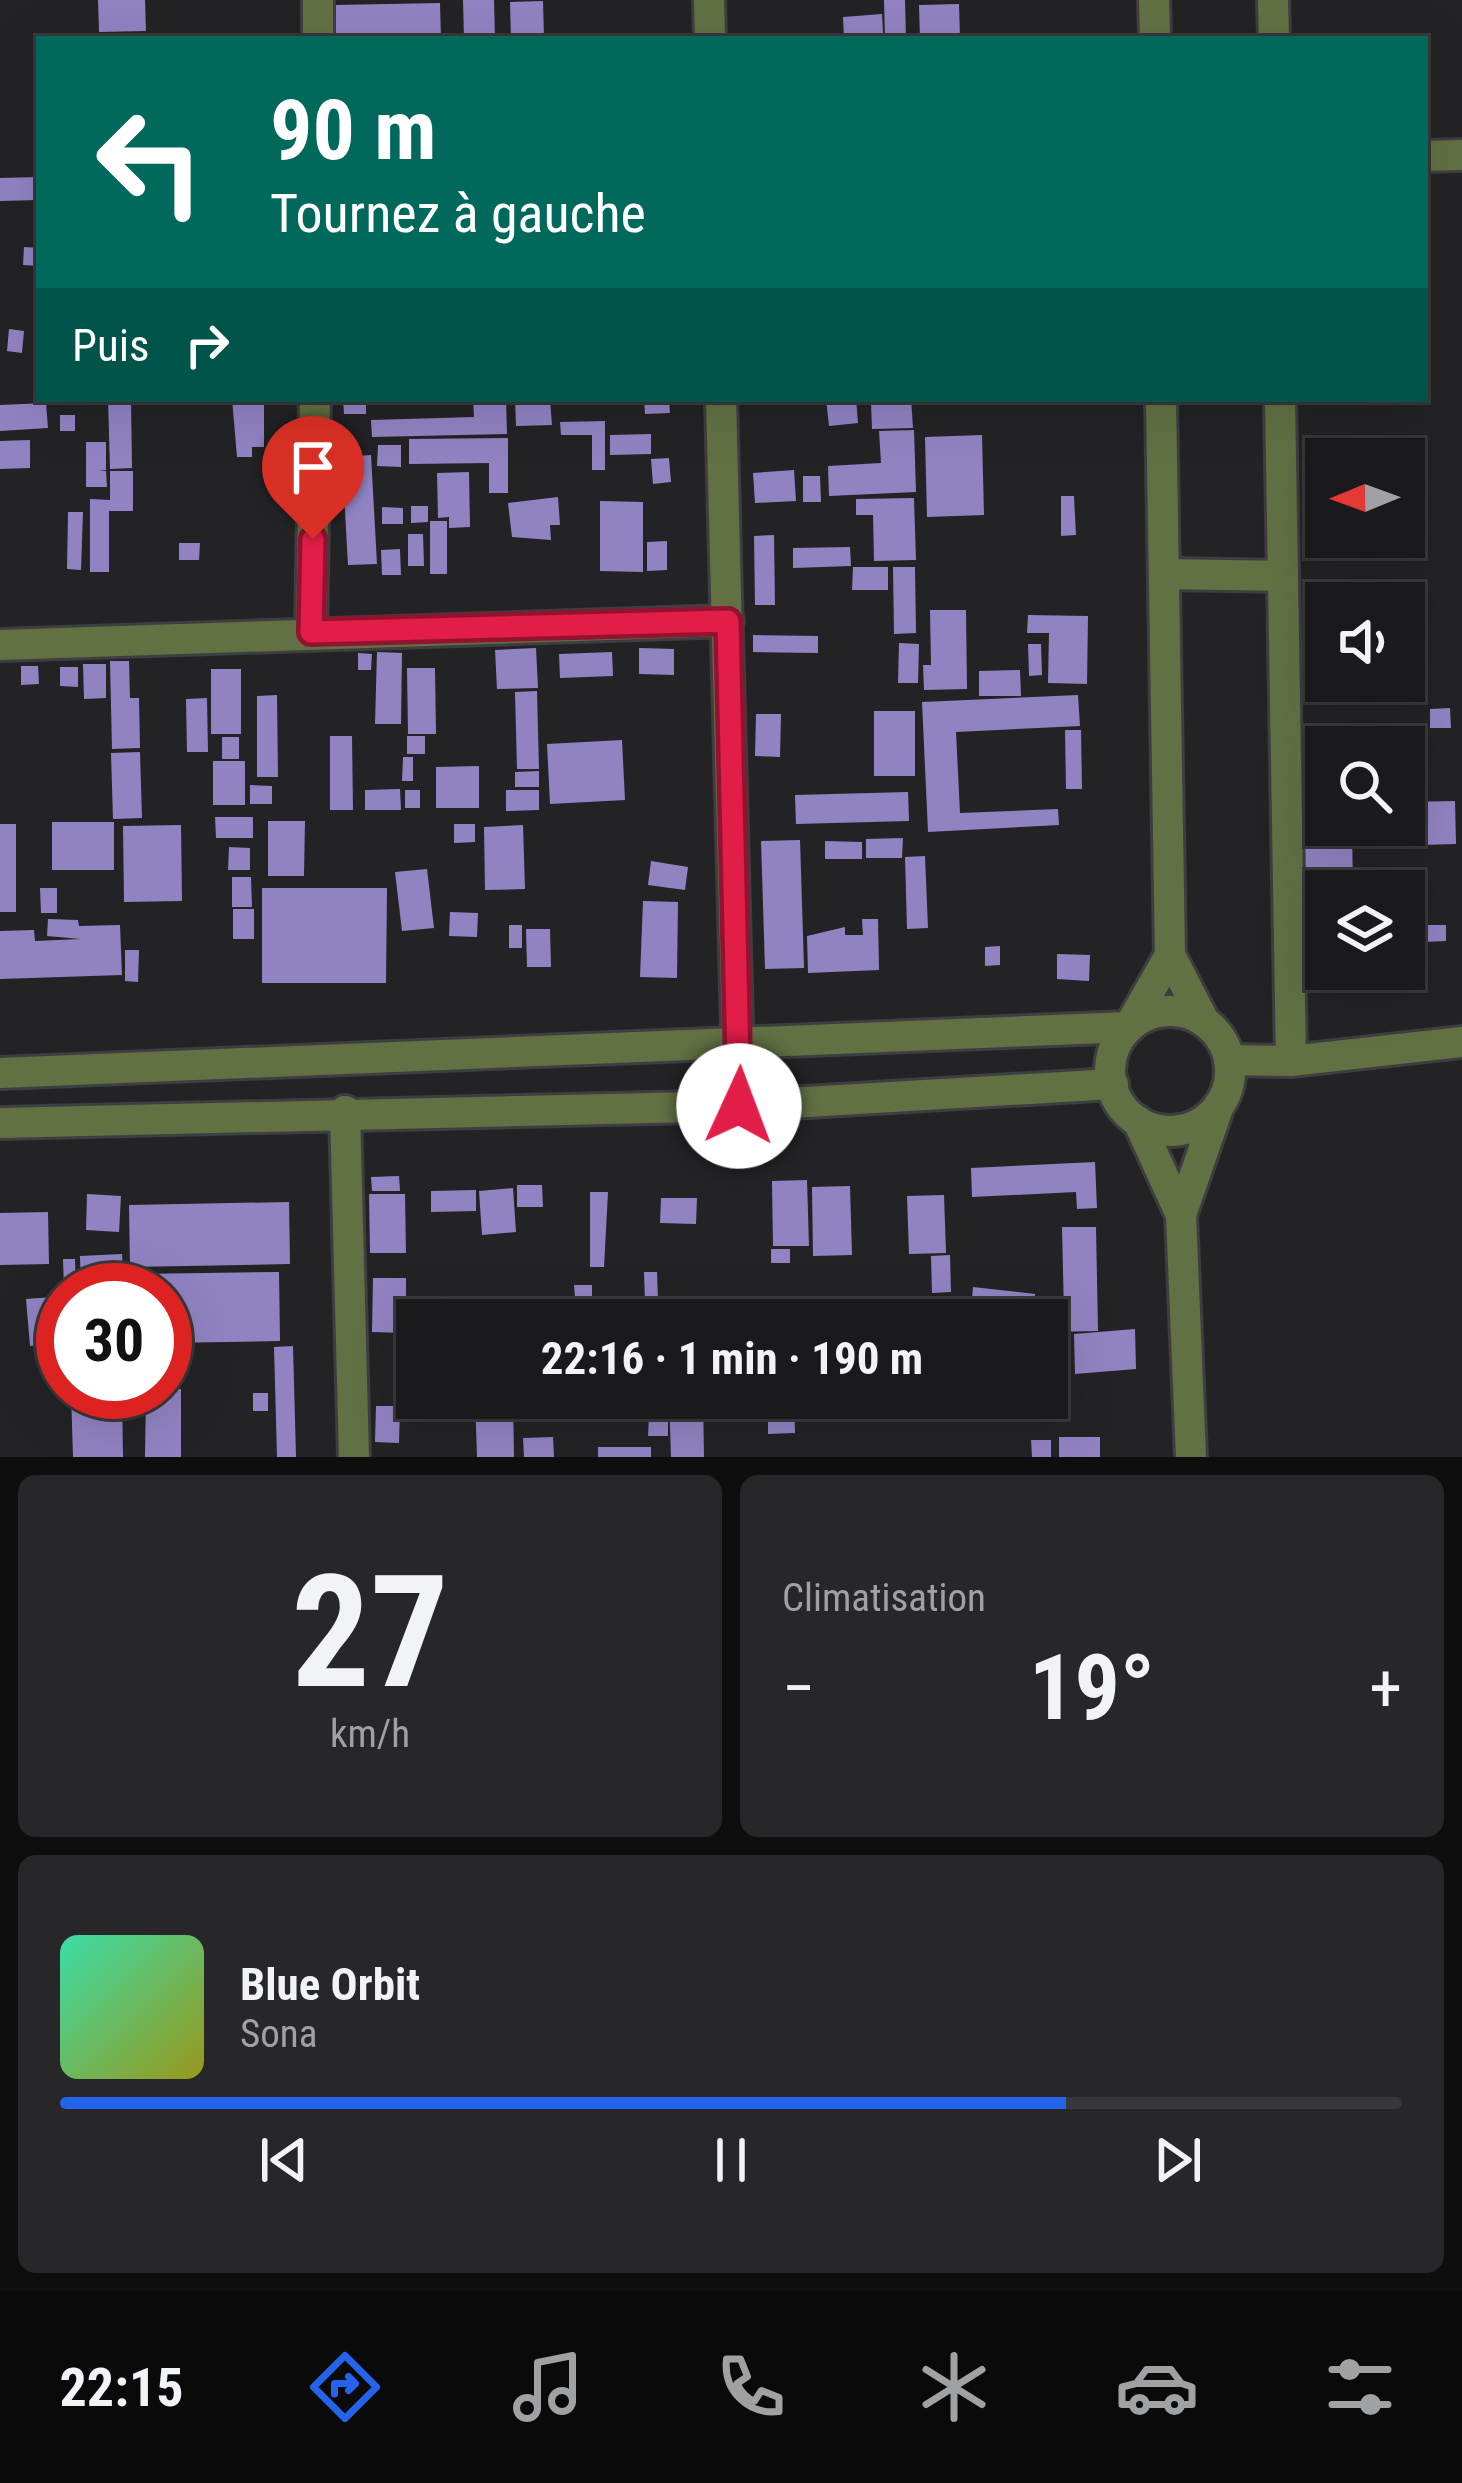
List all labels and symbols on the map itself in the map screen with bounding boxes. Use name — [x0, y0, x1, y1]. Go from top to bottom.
pin — [262, 416, 364, 539]
north arrow — [1305, 438, 1425, 558]
position arrow — [676, 1043, 802, 1169]
speed limit sign: 30 — [36, 1263, 192, 1419]

